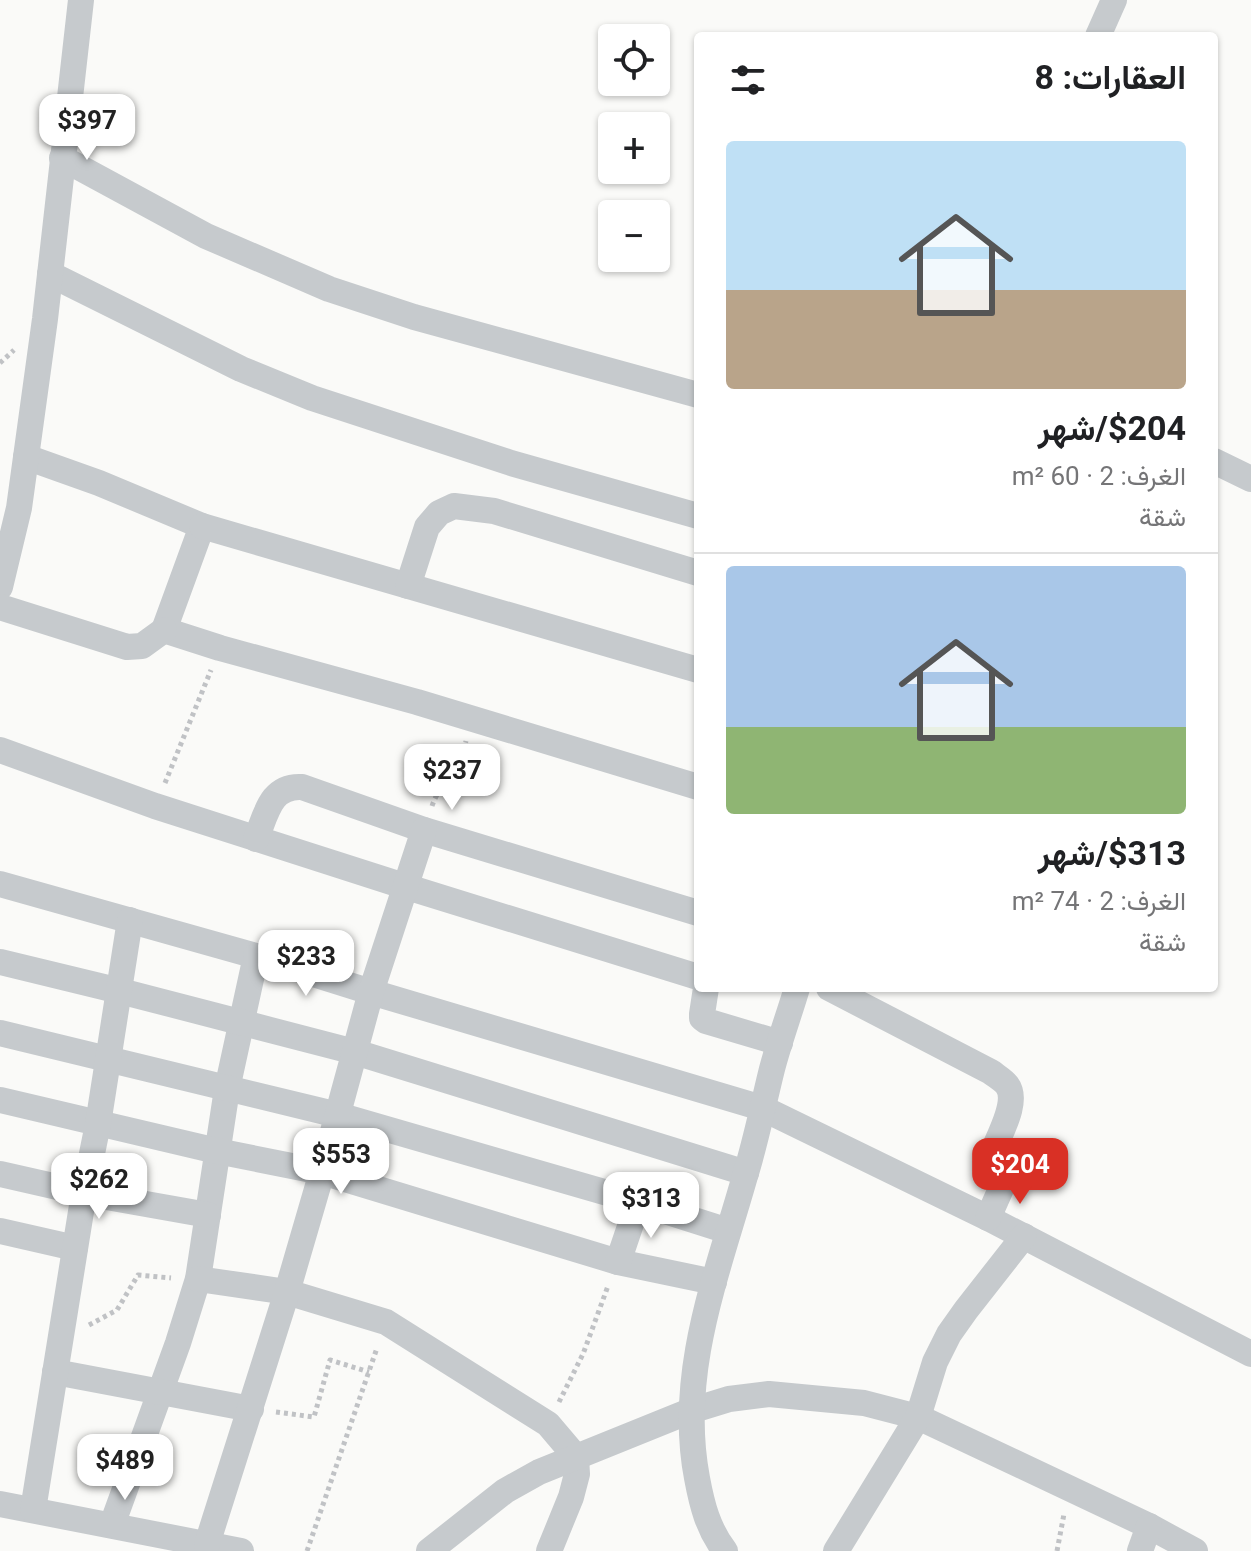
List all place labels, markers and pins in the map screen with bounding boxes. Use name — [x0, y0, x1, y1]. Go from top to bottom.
pin: $397 — [40, 94, 134, 162]
pin: $237 — [405, 744, 499, 812]
pin: $233 — [259, 930, 353, 998]
pin: $553 — [294, 1128, 388, 1196]
pin: $204 — [973, 1138, 1067, 1206]
pin: $262 — [52, 1153, 146, 1221]
pin: $313 — [604, 1172, 698, 1240]
pin: $489 — [78, 1434, 172, 1502]

